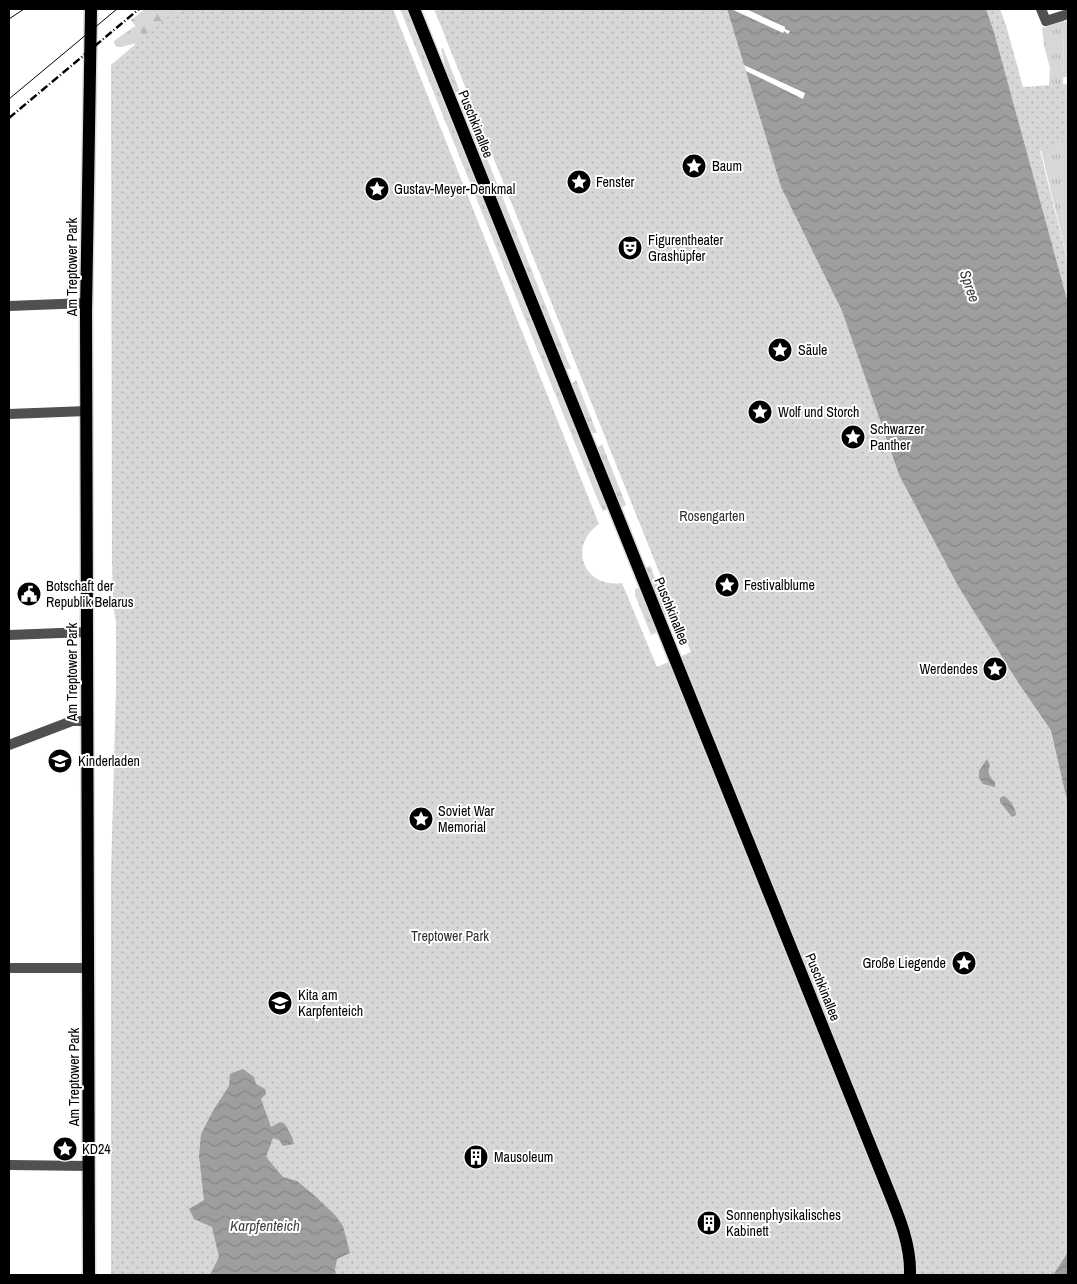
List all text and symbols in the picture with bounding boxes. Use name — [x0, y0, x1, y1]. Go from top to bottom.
street label: Puschkinallee — [454, 87, 498, 161]
place icon: Baum — [681, 153, 707, 179]
place label: Baum — [712, 157, 742, 175]
place icon: Fenster — [566, 169, 592, 195]
place label: Fenster — [596, 173, 635, 191]
place icon: Gustav-Meyer-Denkmal — [364, 176, 390, 202]
place label: Gustav-Meyer-Denkmal — [394, 180, 515, 198]
street label: Am Treptower Park — [63, 218, 81, 317]
place label: Figurentheater Grashüpfer — [648, 231, 723, 265]
theatre icon: Figurentheater Grashüpfer — [617, 235, 643, 261]
water label: Spree — [955, 267, 985, 305]
place icon: Säule — [767, 337, 793, 363]
place label: Säule — [798, 341, 827, 359]
place icon: Wolf und Storch — [747, 399, 773, 425]
place label: Wolf und Storch — [778, 403, 859, 421]
place label: Schwarzer Panther — [870, 420, 924, 454]
place icon: Schwarzer Panther — [840, 424, 866, 450]
park label: Rosengarten — [679, 507, 745, 525]
place icon: Festivalblume — [714, 572, 740, 598]
street label: Puschkinallee — [650, 574, 694, 648]
place label: Festivalblume — [744, 576, 815, 594]
place label: Botschaft der Republik Belarus — [46, 577, 134, 611]
public building icon: Botschaft der Republik Belarus — [16, 581, 42, 607]
street label: Am Treptower Park — [63, 623, 81, 722]
place icon: Werdendes — [982, 656, 1008, 682]
place label: Werdendes — [919, 660, 978, 678]
school or university icon: Kinderladen — [47, 748, 73, 774]
place label: Kinderladen — [78, 752, 140, 770]
place label: Soviet War Memorial — [438, 802, 495, 836]
place icon: Soviet War Memorial — [408, 806, 434, 832]
park label: Treptower Park — [411, 927, 489, 945]
street label: Puschkinallee — [801, 950, 845, 1024]
place icon: Große Liegende — [951, 950, 977, 976]
place label: Große Liegende — [862, 954, 946, 972]
place label: Kita am Karpfenteich — [298, 986, 363, 1020]
school or university icon: Kita am Karpfenteich — [267, 990, 293, 1016]
street label: Am Treptower Park — [65, 1028, 83, 1127]
place icon: KD24 — [52, 1136, 78, 1162]
place label: KD24 — [82, 1140, 111, 1158]
building icon: Mausoleum — [463, 1144, 489, 1170]
place label: Mausoleum — [494, 1148, 553, 1166]
place label: Sonnenphysikalisches Kabinett — [726, 1206, 841, 1240]
building icon: Sonnenphysikalisches Kabinett — [696, 1210, 722, 1236]
water label: Karpfenteich — [230, 1215, 300, 1236]

